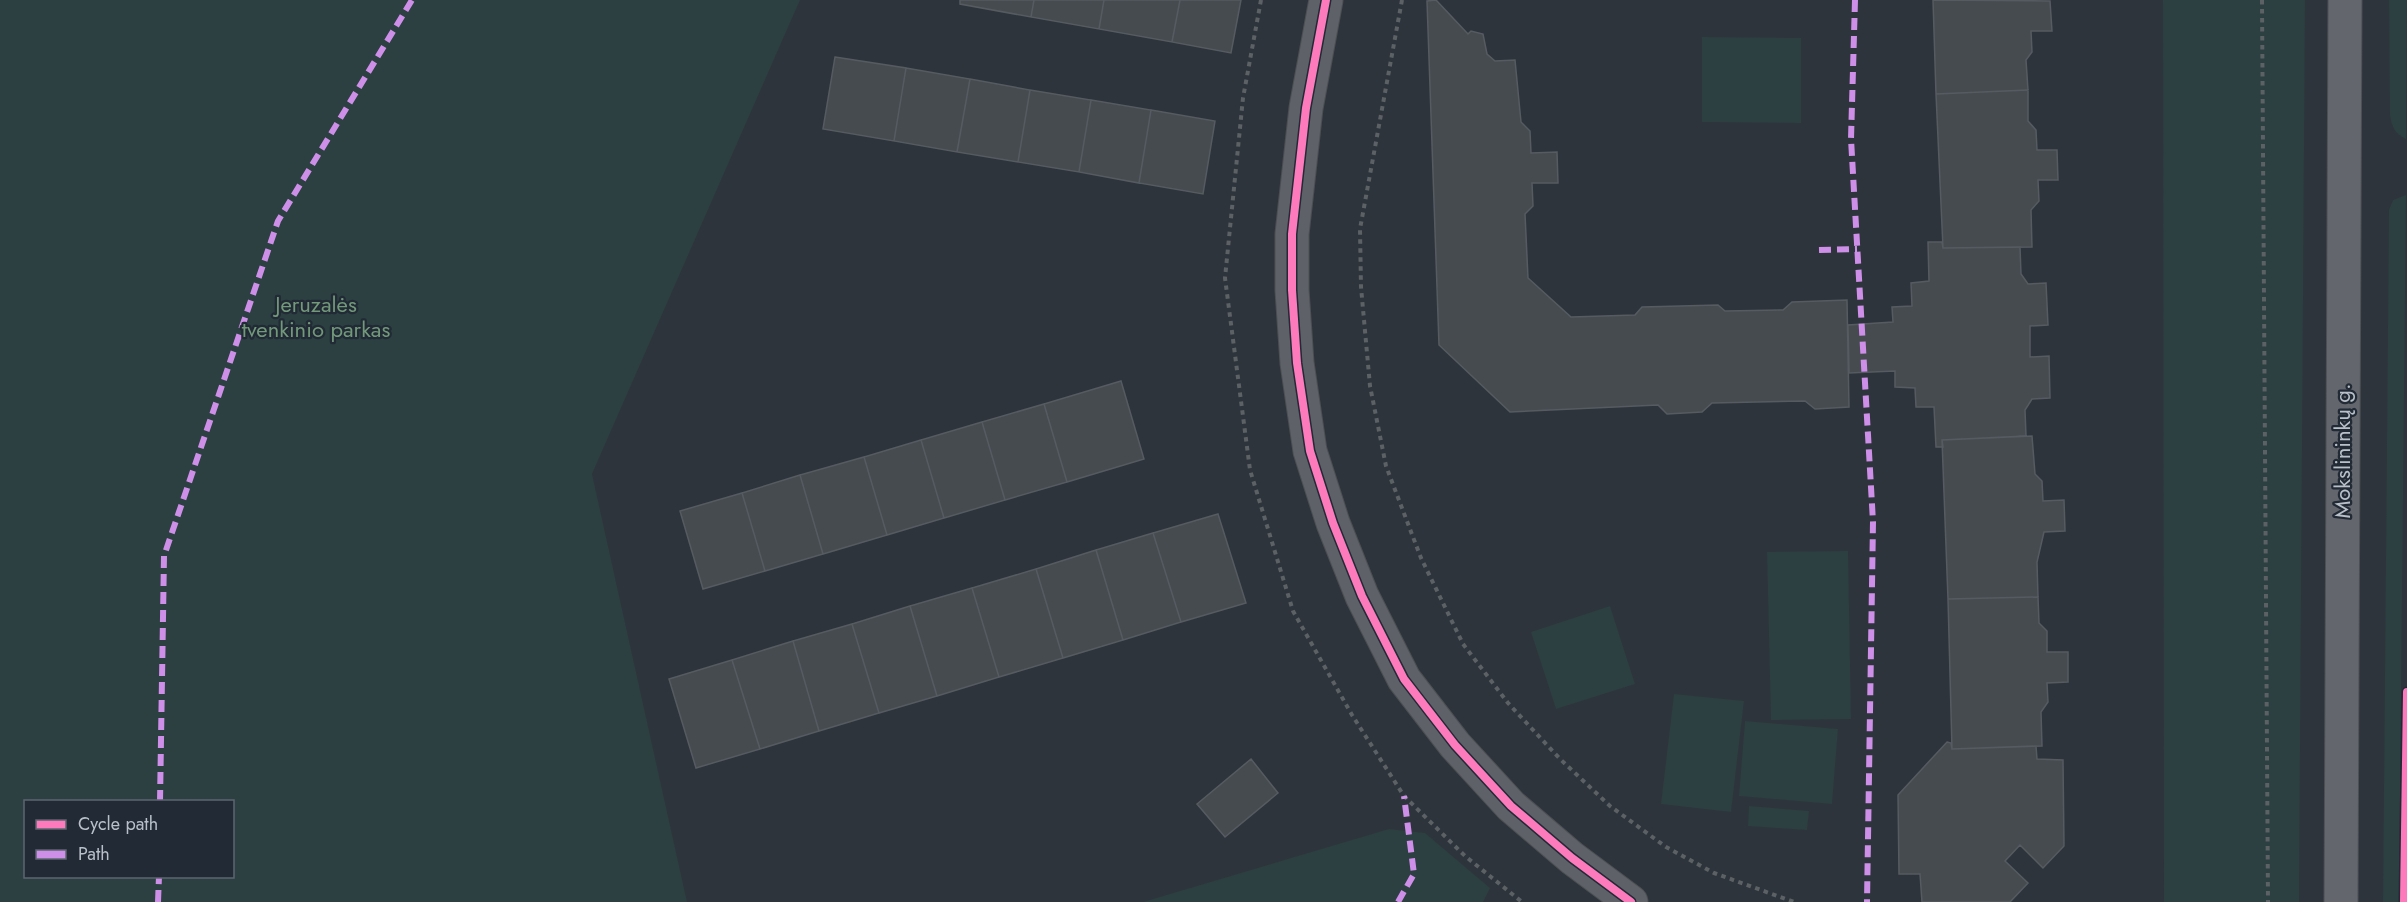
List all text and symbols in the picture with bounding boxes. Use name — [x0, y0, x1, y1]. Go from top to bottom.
park label: Jeruzalės tvenkinio parkas — [242, 288, 390, 345]
street label: Mokslininkų g. — [2326, 384, 2358, 518]
legend — [24, 800, 234, 878]
text: Cycle path — [78, 811, 158, 837]
text: Path — [78, 841, 110, 867]

